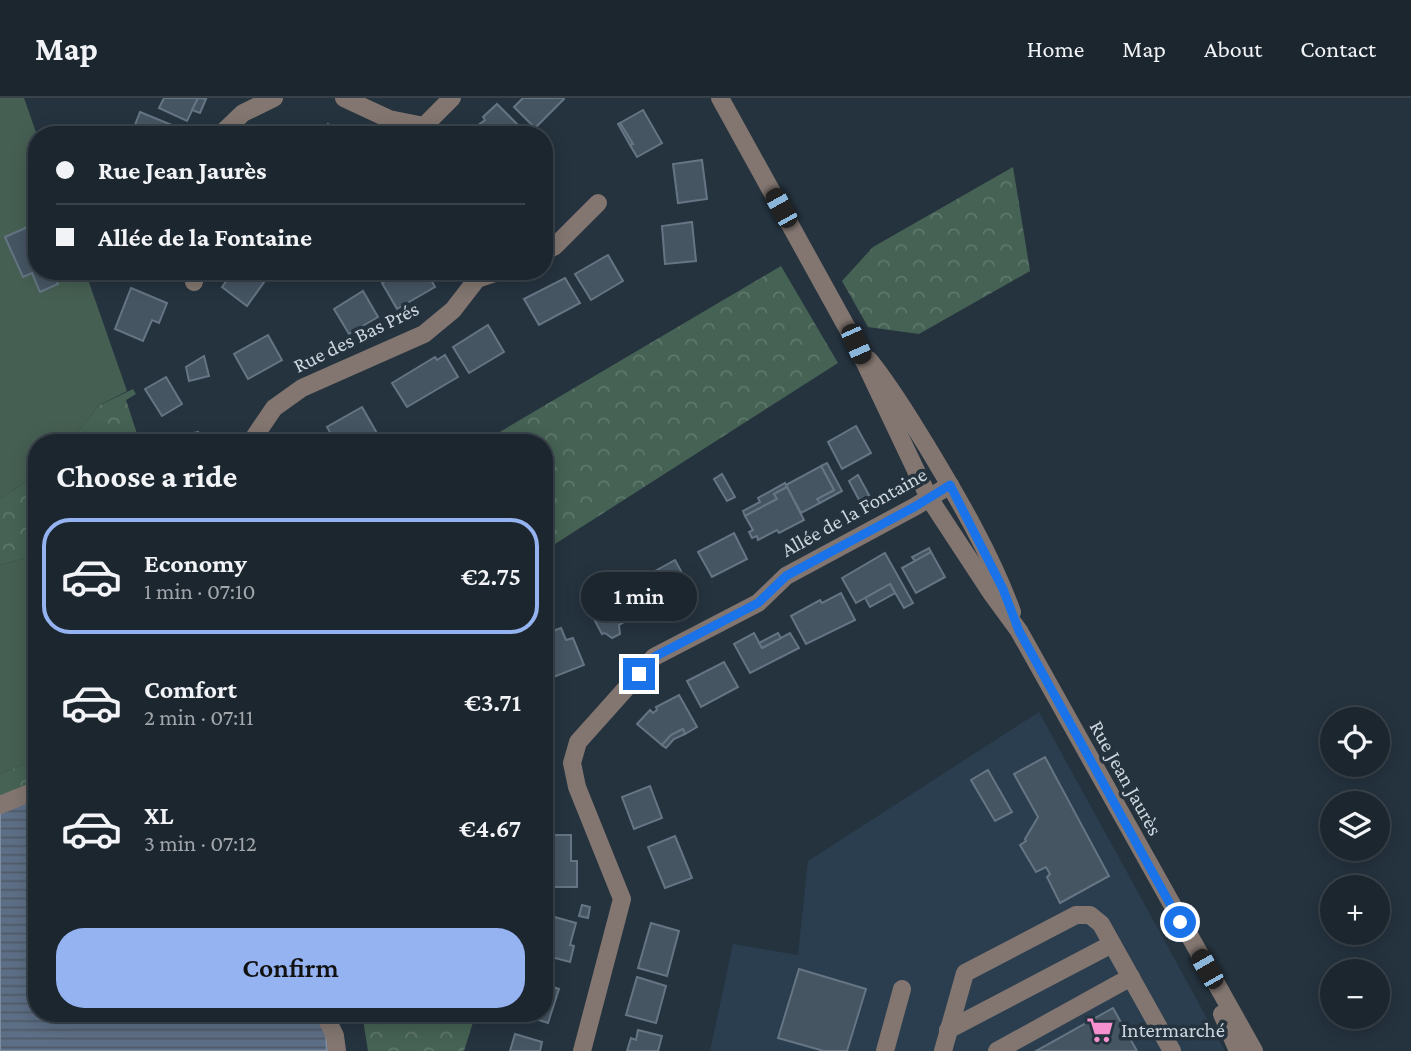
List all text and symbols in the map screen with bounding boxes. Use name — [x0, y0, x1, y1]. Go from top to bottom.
text: Map — [35, 30, 98, 67]
text: Home — [1027, 35, 1084, 62]
text: Map — [1122, 35, 1166, 62]
text: About — [1204, 35, 1262, 62]
text: Contact — [1300, 35, 1376, 62]
text: Rue Jean Jaurès — [98, 156, 267, 185]
car — [762, 185, 801, 231]
text: Allée de la Fontaine — [98, 223, 312, 252]
street label: Rue des Bas Prés — [289, 296, 423, 378]
car — [838, 321, 875, 367]
text: Choose a ride — [56, 458, 237, 494]
street label: Allée de la Fontaine — [777, 462, 931, 562]
icon: car — [60, 545, 123, 608]
text: Economy — [144, 549, 247, 578]
text: €2.75 — [461, 562, 521, 591]
callout: 1 min — [581, 573, 697, 622]
text: 1 min · 07:10 — [144, 578, 256, 604]
text: 1 min — [613, 583, 665, 609]
route end — [623, 658, 655, 690]
icon: car — [60, 671, 123, 734]
text: Comfort — [144, 675, 237, 704]
text: €3.71 — [464, 688, 521, 717]
text: 2 min · 07:11 — [144, 704, 254, 730]
map controls — [1320, 707, 1390, 1029]
button: locate — [1320, 707, 1390, 777]
street label: Rue Jean Jaurès — [1085, 716, 1167, 840]
button: layers — [1320, 791, 1390, 861]
icon: car — [60, 797, 123, 860]
text: XL — [144, 801, 173, 830]
text: €4.67 — [459, 814, 521, 843]
text: 3 min · 07:12 — [144, 830, 257, 856]
button: + — [1320, 875, 1390, 945]
route start — [1164, 906, 1196, 938]
button: Confirm — [56, 928, 525, 1008]
car — [1188, 946, 1227, 992]
button: − — [1320, 959, 1390, 1029]
supermarket icon: Intermarché — [1085, 1015, 1115, 1045]
place label: Intermarché — [1121, 1018, 1225, 1042]

